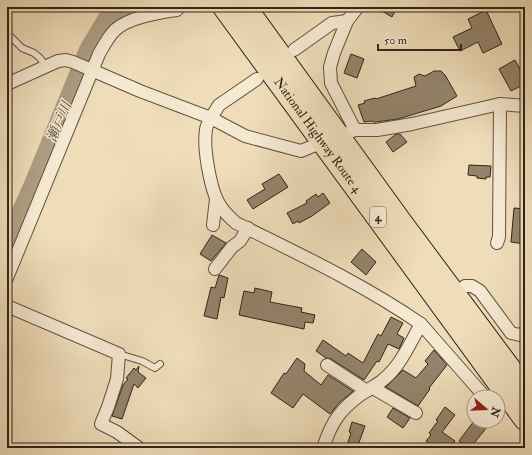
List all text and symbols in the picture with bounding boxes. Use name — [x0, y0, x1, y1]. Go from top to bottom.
scale bar — [378, 26, 461, 52]
text: 50 m — [384, 33, 408, 48]
street label: National Highway Route 4 — [270, 74, 366, 197]
water label: 瀬戸川 — [43, 98, 76, 145]
road number: 4 — [370, 207, 386, 227]
north arrow — [466, 389, 506, 429]
text: N — [487, 404, 503, 420]

